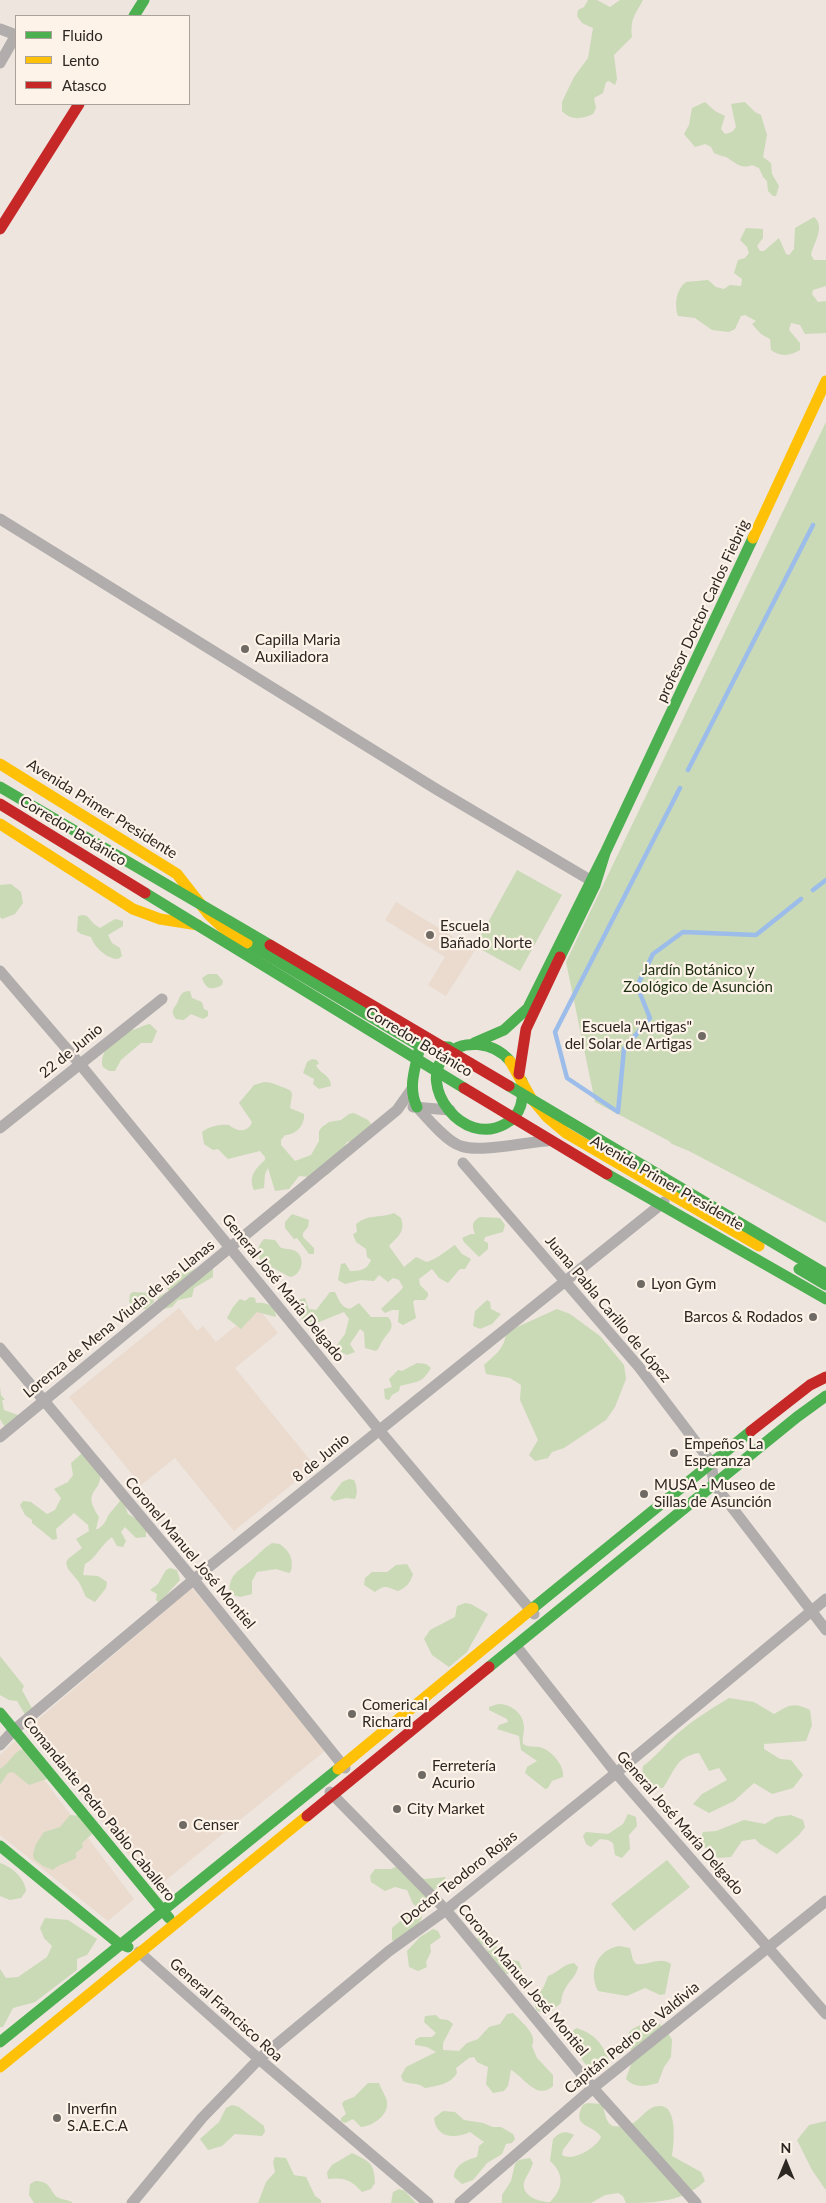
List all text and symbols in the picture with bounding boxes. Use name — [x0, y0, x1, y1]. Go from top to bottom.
legend — [15, 15, 190, 105]
text: Fluido — [62, 26, 103, 44]
text: Lento — [62, 51, 99, 69]
text: Atasco — [62, 76, 107, 94]
street label: profesor Doctor Carlos Fiebrig — [653, 517, 753, 705]
place label: Capilla Maria Auxiliadora — [255, 631, 341, 666]
marker: Capilla Maria Auxiliadora — [239, 643, 251, 655]
street label: Avenida Primer Presidente — [23, 755, 181, 863]
street label: Corredor Botánico — [16, 792, 130, 870]
place label: Escuela Bañado Norte — [440, 917, 532, 952]
marker: Escuela Bañado Norte — [424, 929, 436, 941]
park label: Jardín Botánico y Zoológico de Asunción — [623, 961, 773, 996]
street label: Corredor Botánico — [362, 1003, 476, 1081]
place label: Escuela "Artigas" del Solar de Artigas — [565, 1018, 692, 1053]
street label: 22 de Junio — [36, 1020, 106, 1082]
marker: Escuela "Artigas" del Solar de Artigas — [696, 1030, 708, 1042]
street label: Avenida Primer Presidente — [587, 1132, 747, 1234]
street label: General José María Delgado — [218, 1211, 348, 1365]
street label: Juana Pabla Carillo de López — [541, 1232, 675, 1386]
street label: Lorenza de Mena Viuda de las Llanas — [20, 1236, 218, 1402]
place label: Lyon Gym — [651, 1275, 716, 1293]
marker: Lyon Gym — [635, 1278, 647, 1290]
place label: Barcos & Rodados — [684, 1308, 803, 1326]
marker: Barcos & Rodados — [807, 1311, 819, 1323]
street label: 8 de Junio — [289, 1430, 353, 1486]
place label: Empeños La Esperanza — [684, 1435, 763, 1470]
marker: Empeños La Esperanza — [668, 1447, 680, 1459]
street label: Coronel Manuel José Montiel — [121, 1473, 259, 1633]
place label: MUSA - Museo de Sillas de Asunción — [654, 1476, 776, 1511]
marker: MUSA - Museo de Sillas de Asunción — [638, 1488, 650, 1500]
place label: Comerical Richard — [362, 1696, 428, 1731]
marker: Comerical Richard — [346, 1708, 358, 1720]
street label: Comandante Pedro Pablo Caballero — [19, 1713, 179, 1905]
street label: General José María Delgado — [613, 1747, 747, 1899]
place label: Ferretería Acurio — [432, 1757, 496, 1792]
marker: Ferretería Acurio — [416, 1769, 428, 1781]
place label: City Market — [407, 1800, 485, 1818]
marker: City Market — [391, 1803, 403, 1815]
place label: Censer — [193, 1816, 239, 1834]
marker: Censer — [177, 1819, 189, 1831]
street label: Doctor Teodoro Rojas — [397, 1827, 521, 1929]
street label: Coronel Manuel José Montiel — [454, 1900, 592, 2060]
street label: General Francisco Roa — [166, 1955, 286, 2065]
street label: Capitán Pedro de Valdivia — [561, 1978, 703, 2098]
place label: Inverfin S.A.E.C.A — [67, 2100, 128, 2135]
marker: Inverfin S.A.E.C.A — [51, 2112, 63, 2124]
north arrow — [761, 2138, 811, 2188]
text: N — [781, 2139, 791, 2156]

